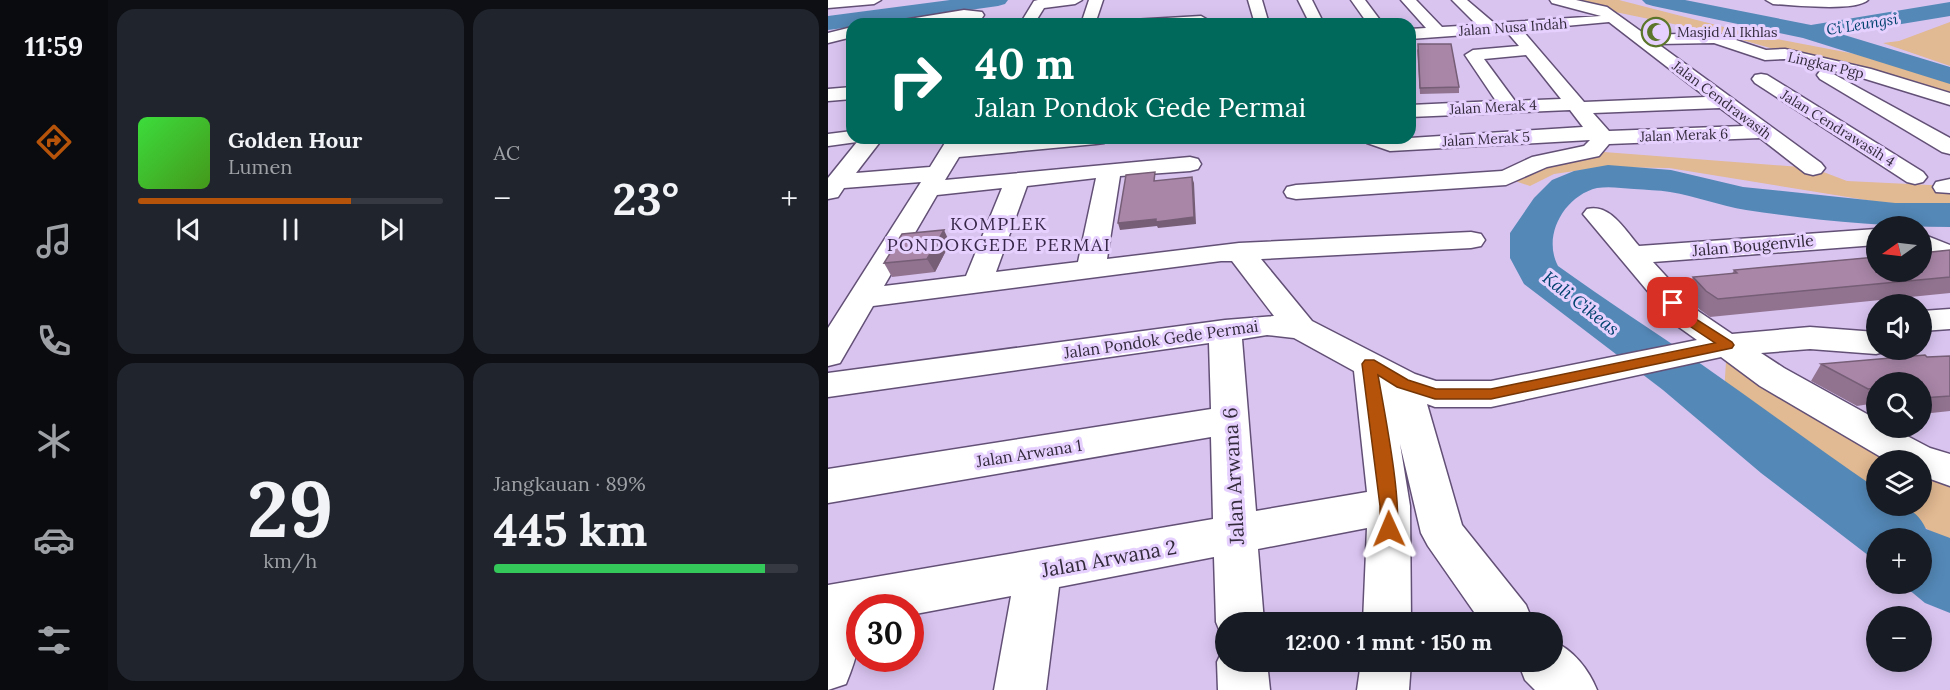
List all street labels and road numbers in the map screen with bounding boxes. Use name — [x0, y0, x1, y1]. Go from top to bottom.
street label: Jalan Nusa Indah — [1457, 14, 1568, 40]
street label: Lingkar Pgp — [1786, 48, 1866, 82]
street label: Jalan Cendrawasih — [1668, 56, 1775, 143]
street label: Jalan Cendrawasih 4 — [1777, 85, 1899, 171]
street label: Jalan Merak 4 — [1448, 96, 1538, 118]
street label: Jalan Merak 6 — [1639, 124, 1728, 146]
street label: Jalan Merak 5 — [1441, 128, 1530, 150]
street label: Jalan Bougenvile — [1690, 230, 1815, 260]
street label: Jalan Pondok Gede Permai — [1061, 315, 1260, 363]
street label: Jalan Arwana 6 — [1217, 407, 1249, 546]
street label: Jalan Arwana 1 — [974, 435, 1083, 471]
street label: Jalan Arwana 2 — [1039, 534, 1178, 582]

